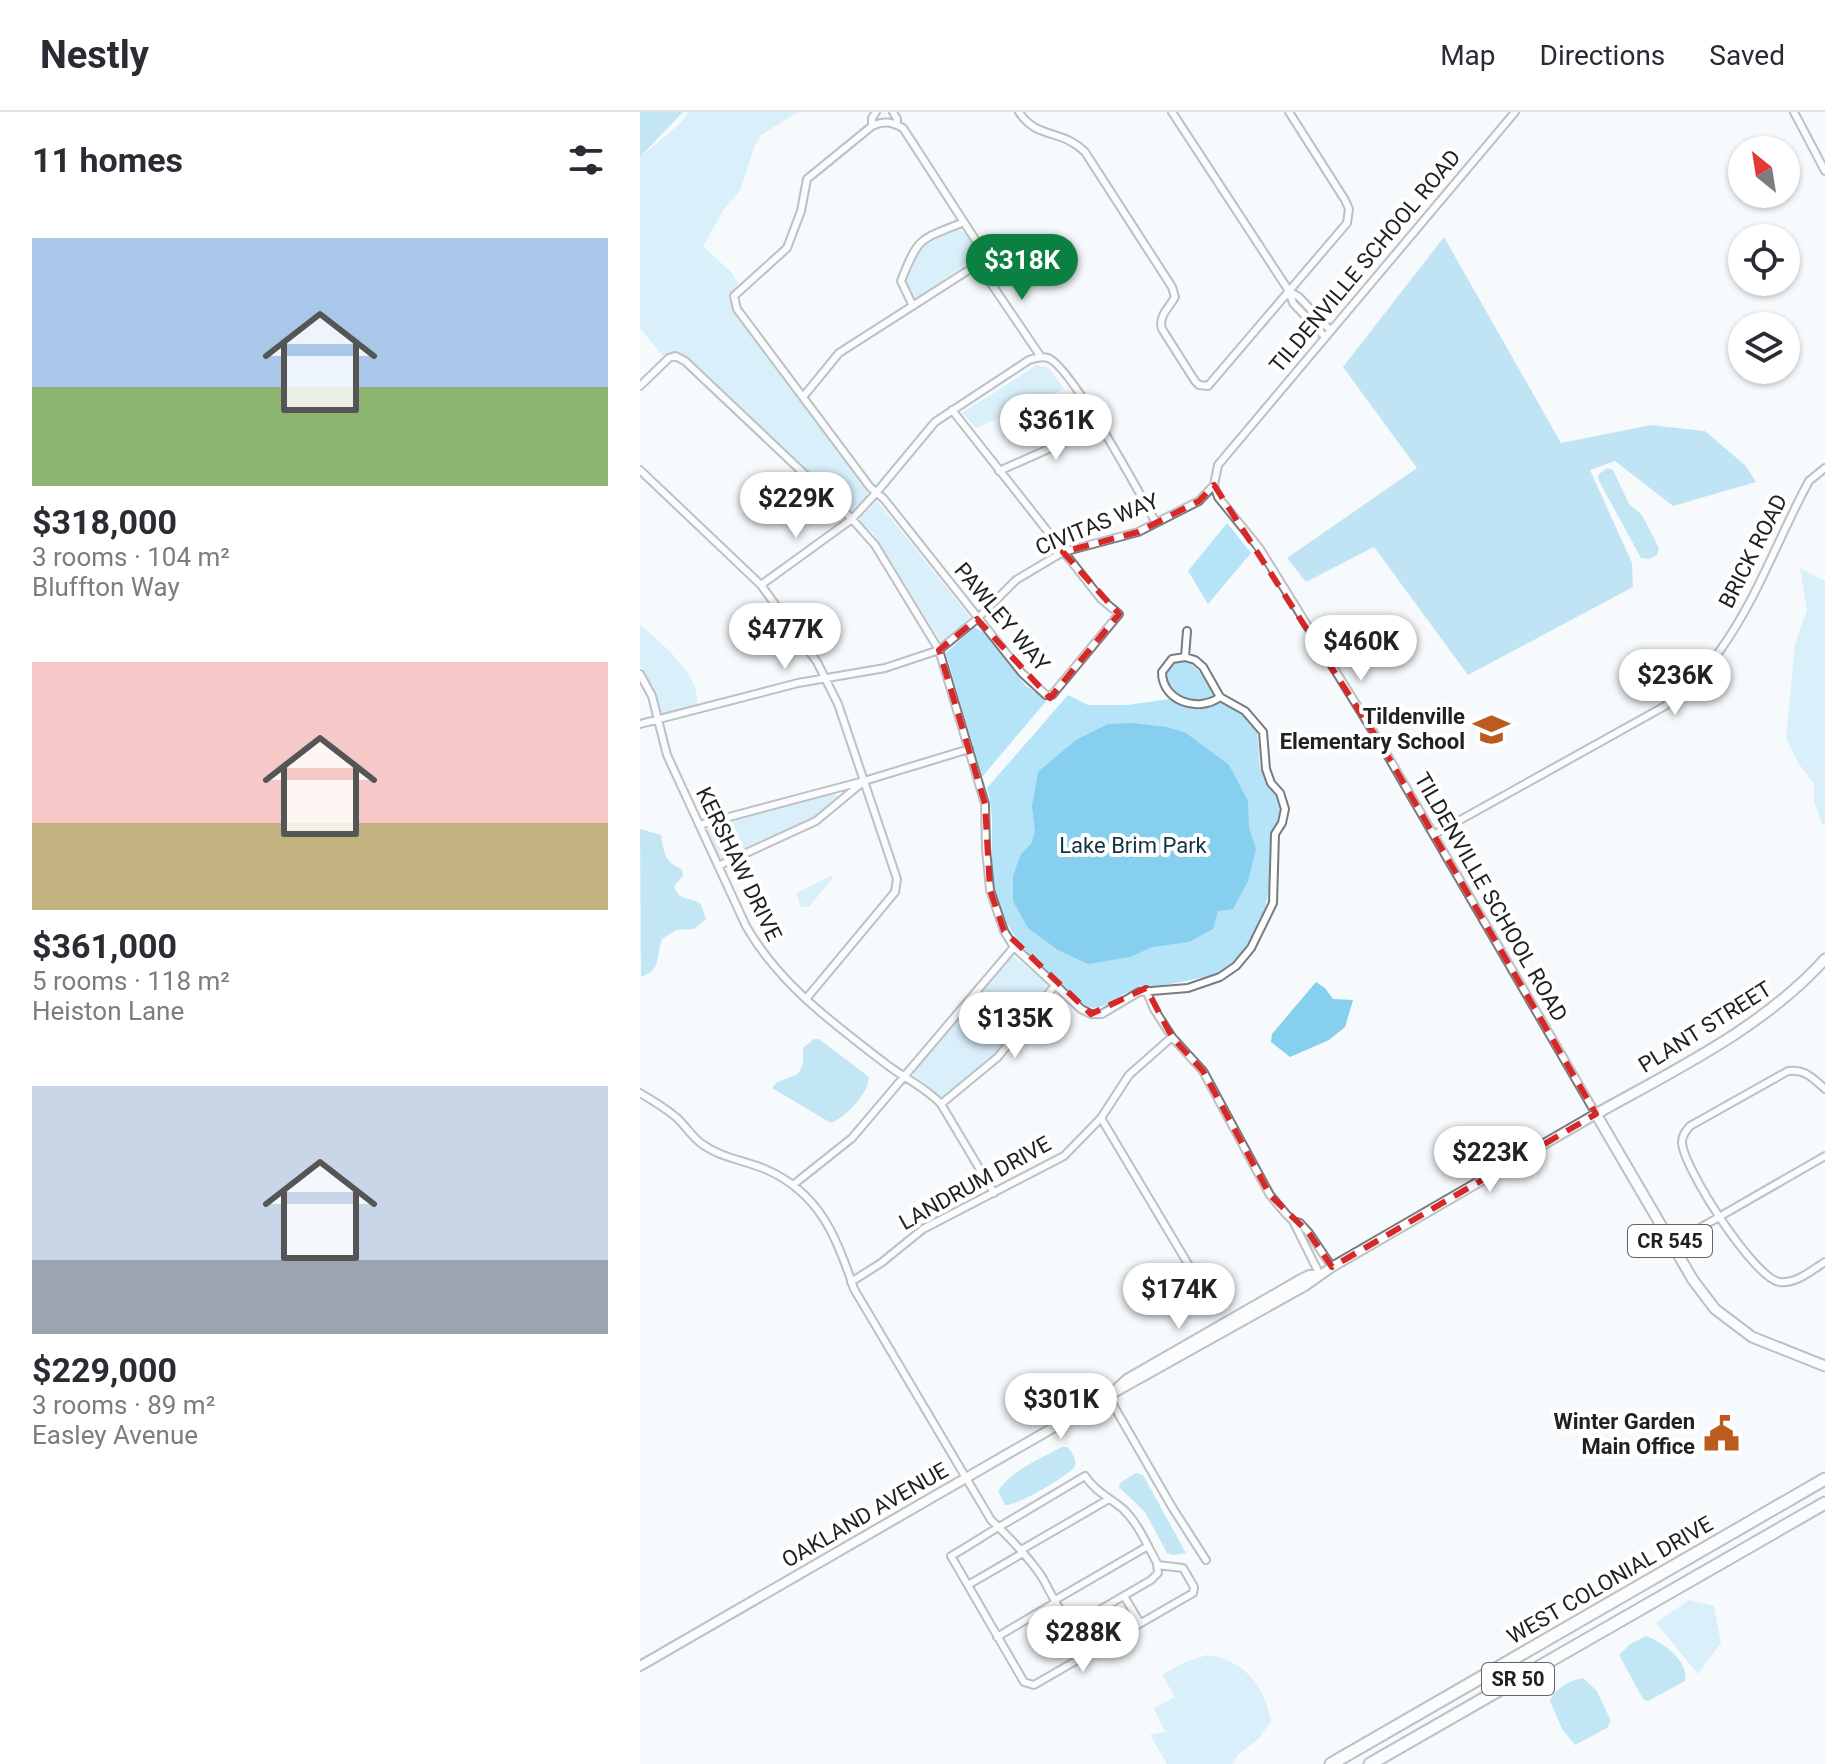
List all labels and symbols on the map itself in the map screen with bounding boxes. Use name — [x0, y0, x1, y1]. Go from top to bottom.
north arrow — [1728, 136, 1800, 208]
street label: TILDENVILLE SCHOOL ROAD — [1264, 145, 1466, 377]
pin: $318K — [966, 234, 1078, 302]
pin: $361K — [1000, 394, 1112, 462]
pin: $229K — [740, 472, 852, 540]
street label: CIVITAS WAY — [1032, 488, 1163, 560]
street label: BRICK ROAD — [1714, 490, 1792, 612]
street label: PAWLEY WAY — [949, 558, 1055, 677]
pin: $477K — [729, 603, 841, 671]
pin: $460K — [1305, 615, 1417, 683]
pin: $236K — [1619, 649, 1731, 717]
place label: Tildenville Elementary School — [1280, 704, 1465, 754]
school or university icon: Tildenville Elementary School — [1472, 710, 1510, 748]
street label: TILDENVILLE SCHOOL ROAD — [1409, 768, 1573, 1026]
street label: KERSHAW DRIVE — [691, 783, 787, 945]
park label: Lake Brim Park — [1059, 833, 1208, 858]
street label: PLANT STREET — [1634, 976, 1776, 1078]
pin: $135K — [959, 992, 1071, 1060]
pin: $223K — [1434, 1126, 1546, 1194]
street label: LANDRUM DRIVE — [895, 1131, 1055, 1235]
road number: CR 545 — [1628, 1225, 1712, 1257]
pin: $174K — [1123, 1263, 1235, 1331]
pin: $301K — [1005, 1373, 1117, 1441]
place label: Winter Garden Main Office — [1554, 1409, 1695, 1459]
public building icon: Winter Garden Main Office — [1702, 1415, 1740, 1453]
street label: OAKLAND AVENUE — [778, 1457, 952, 1573]
street label: WEST COLONIAL DRIVE — [1503, 1511, 1717, 1649]
pin: $288K — [1027, 1606, 1139, 1674]
road number: SR 50 — [1482, 1663, 1554, 1695]

